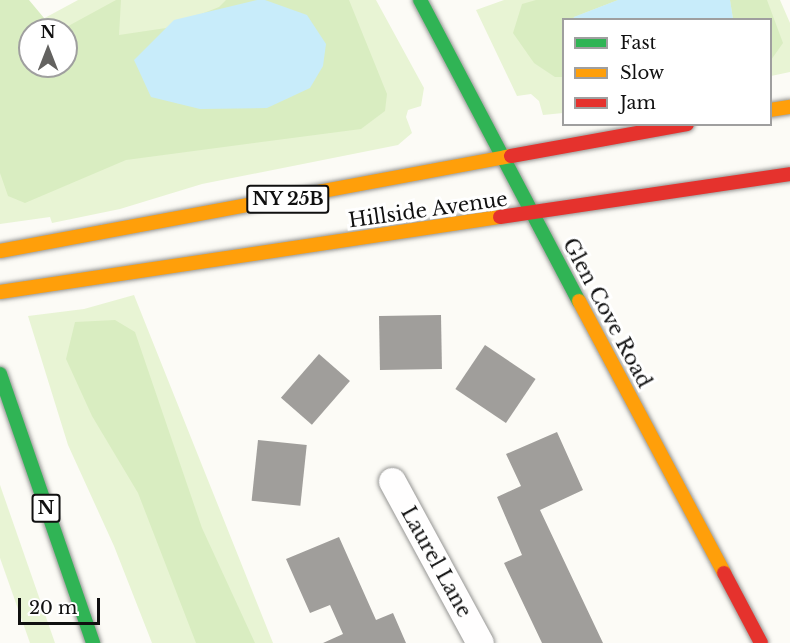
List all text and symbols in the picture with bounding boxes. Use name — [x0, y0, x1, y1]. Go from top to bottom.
north arrow — [18, 18, 78, 78]
legend — [562, 18, 772, 126]
text: N — [40, 22, 56, 42]
text: Fast — [620, 32, 656, 54]
text: Slow — [620, 62, 664, 84]
text: Jam — [620, 92, 656, 114]
road number: NY 25B — [244, 184, 332, 214]
street label: Hillside Avenue — [347, 187, 509, 233]
street label: Glen Cove Road — [557, 234, 657, 392]
road number: N — [31, 493, 61, 523]
street label: Laurel Lane — [396, 502, 476, 622]
scale bar — [21, 586, 104, 624]
text: 20 m — [29, 597, 77, 619]

